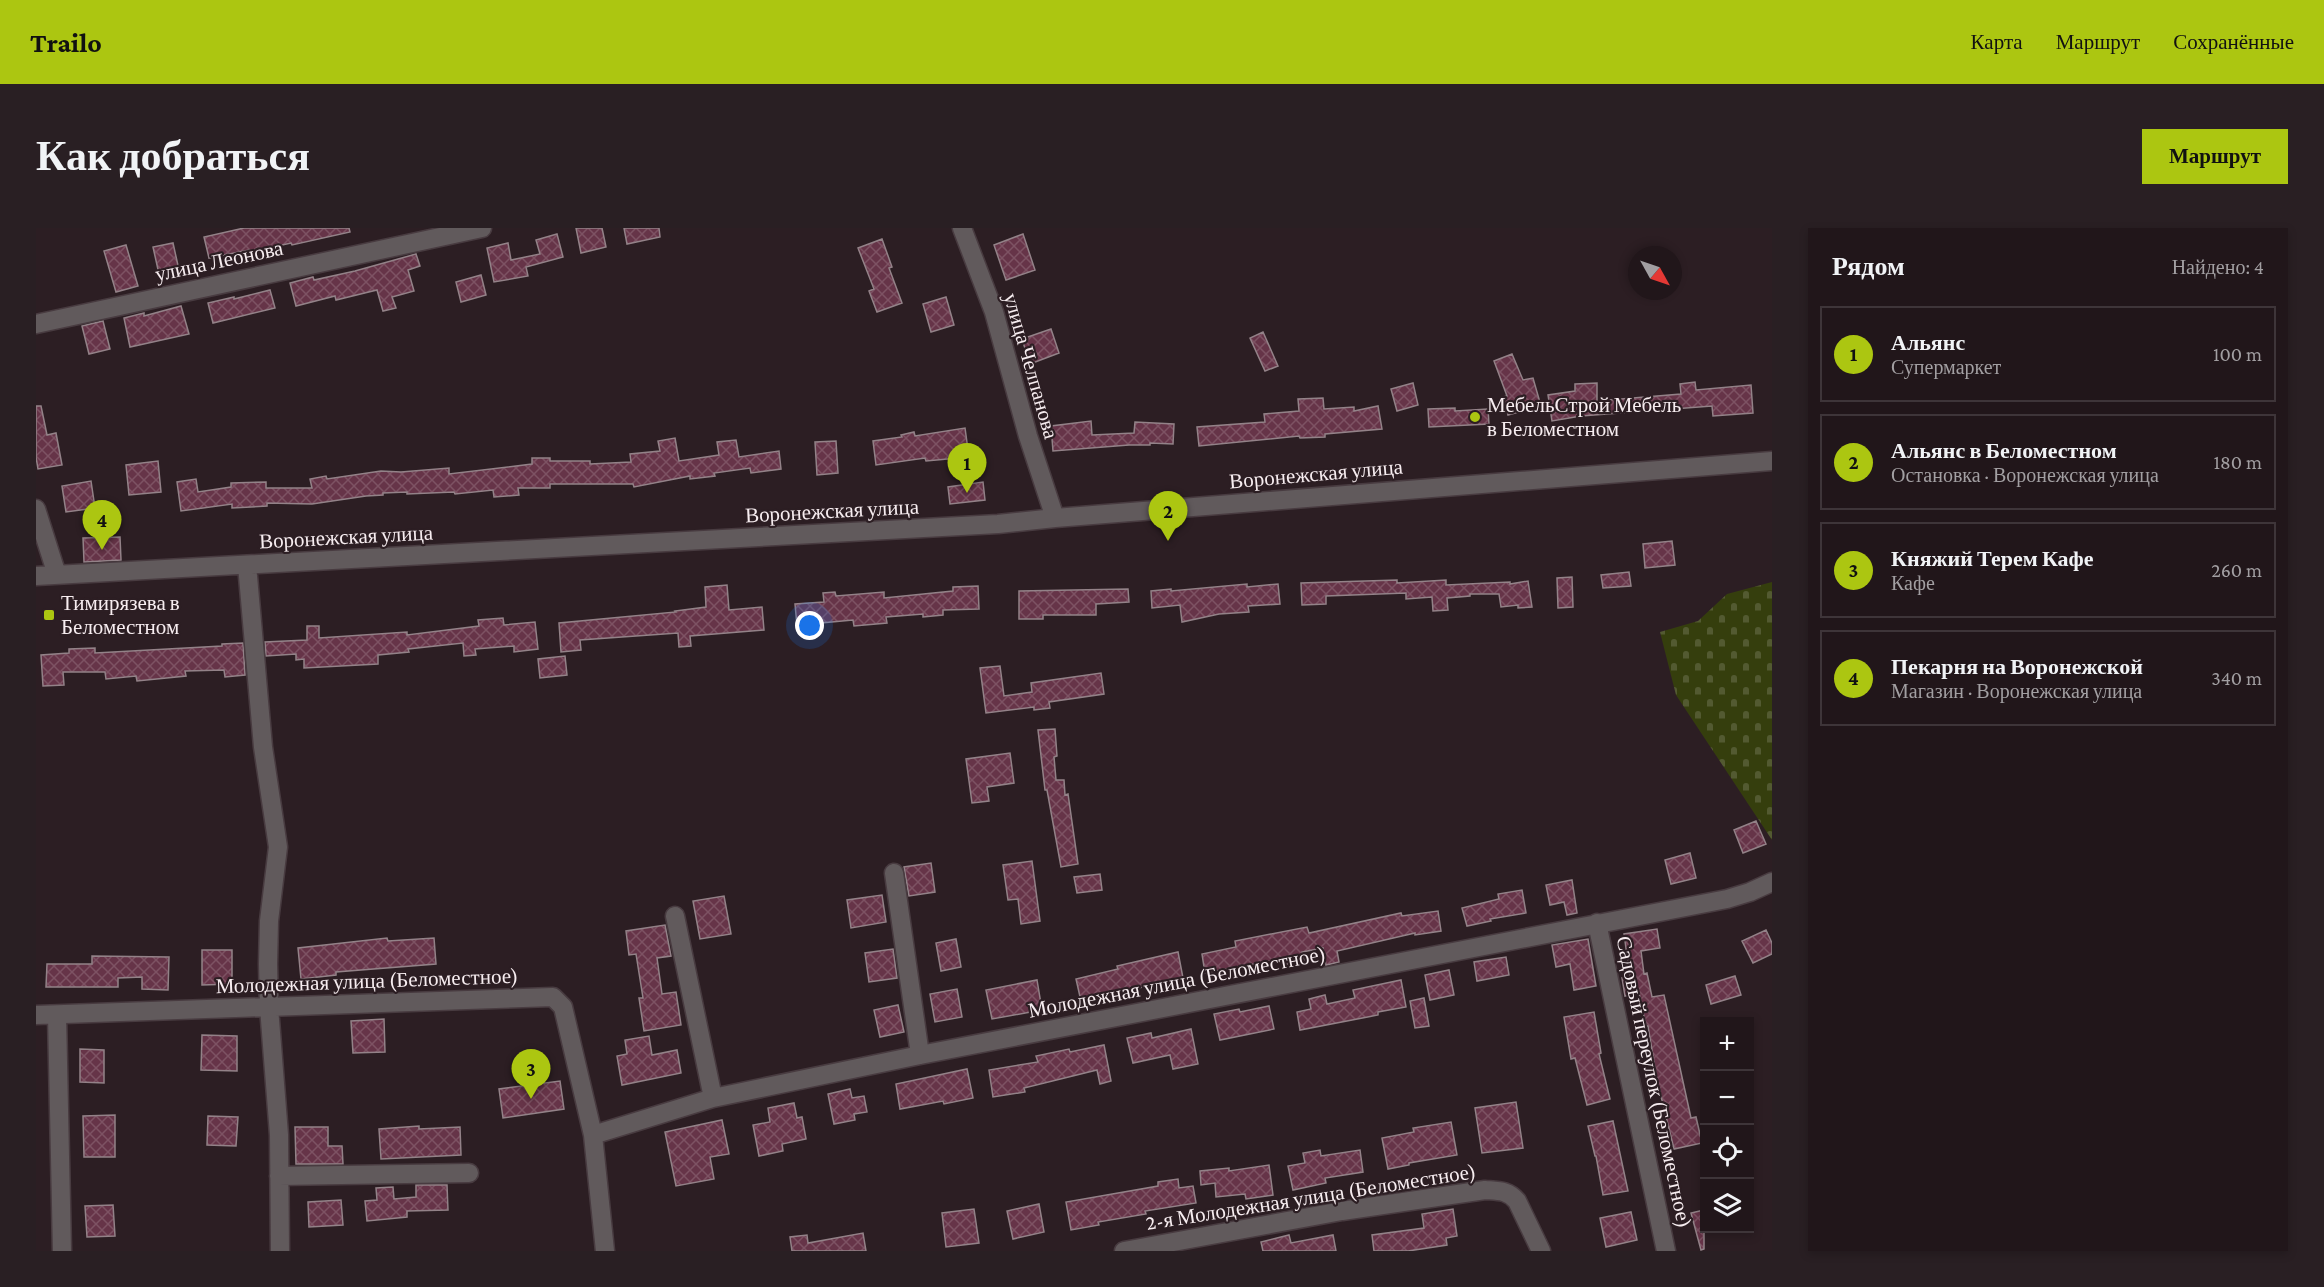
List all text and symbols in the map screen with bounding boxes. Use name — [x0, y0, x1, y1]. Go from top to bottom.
text: Trailo — [30, 27, 102, 58]
text: Карта — [1971, 30, 2023, 54]
text: Маршрут — [2056, 30, 2140, 54]
text: Сохранённые — [2173, 30, 2294, 54]
button: Маршрут — [2142, 129, 2288, 184]
text: Как добраться — [36, 132, 310, 179]
street label: улица Леонова — [153, 236, 286, 286]
north arrow — [1628, 246, 1682, 300]
text: Рядом — [1832, 252, 1905, 281]
text: Найдено: 4 — [2172, 256, 2264, 278]
street label: улица Челпанова — [999, 290, 1063, 442]
text: Альянс — [1891, 330, 1965, 355]
text: 1 — [1850, 343, 1857, 365]
text: 100 m — [2213, 343, 2262, 365]
text: Супермаркет — [1891, 356, 2001, 378]
place label: МебельСтрой Мебель в Беломестном — [1487, 393, 1681, 441]
marker: МебельСтрой Мебель в Беломестном — [1468, 410, 1482, 424]
text: Альянс в Беломестном — [1891, 438, 2117, 463]
pin: 1 — [948, 444, 986, 493]
text: 2 — [1848, 451, 1859, 473]
text: 180 m — [2213, 451, 2262, 473]
street label: Воронежская улица — [1228, 454, 1404, 494]
text: Остановка · Воронежская улица — [1891, 464, 2159, 486]
pin: 2 — [1148, 492, 1188, 541]
street label: Воронежская улица — [744, 494, 920, 528]
pin: 4 — [82, 500, 122, 550]
street label: Воронежская улица — [258, 520, 434, 554]
text: Княжий Терем Кафе — [1891, 546, 2094, 571]
text: 3 — [1849, 559, 1858, 581]
text: 260 m — [2211, 559, 2262, 581]
text: Кафе — [1891, 572, 1935, 594]
place label: Тимирязева в Беломестном — [61, 591, 180, 639]
marker: Тимирязева в Беломестном — [42, 608, 56, 622]
your location — [795, 611, 824, 640]
text: Пекарня на Воронежской — [1891, 654, 2143, 679]
text: 4 — [1848, 667, 1859, 689]
text: 340 m — [2211, 667, 2262, 689]
text: Магазин · Воронежская улица — [1891, 680, 2142, 702]
street label: Садовый переулок (Беломестное) — [1611, 934, 1697, 1230]
street label: Молодежная улица (Беломестное) — [1026, 941, 1328, 1023]
street label: Молодежная улица (Беломестное) — [215, 964, 519, 998]
map controls — [1700, 1017, 1754, 1233]
button: + — [1700, 1017, 1754, 1071]
pin: 3 — [512, 1050, 550, 1099]
button: − — [1700, 1071, 1754, 1125]
button: locate — [1700, 1125, 1754, 1179]
street label: 2-я Молодежная улица (Беломестное) — [1144, 1159, 1478, 1235]
button: layers — [1700, 1179, 1754, 1233]

